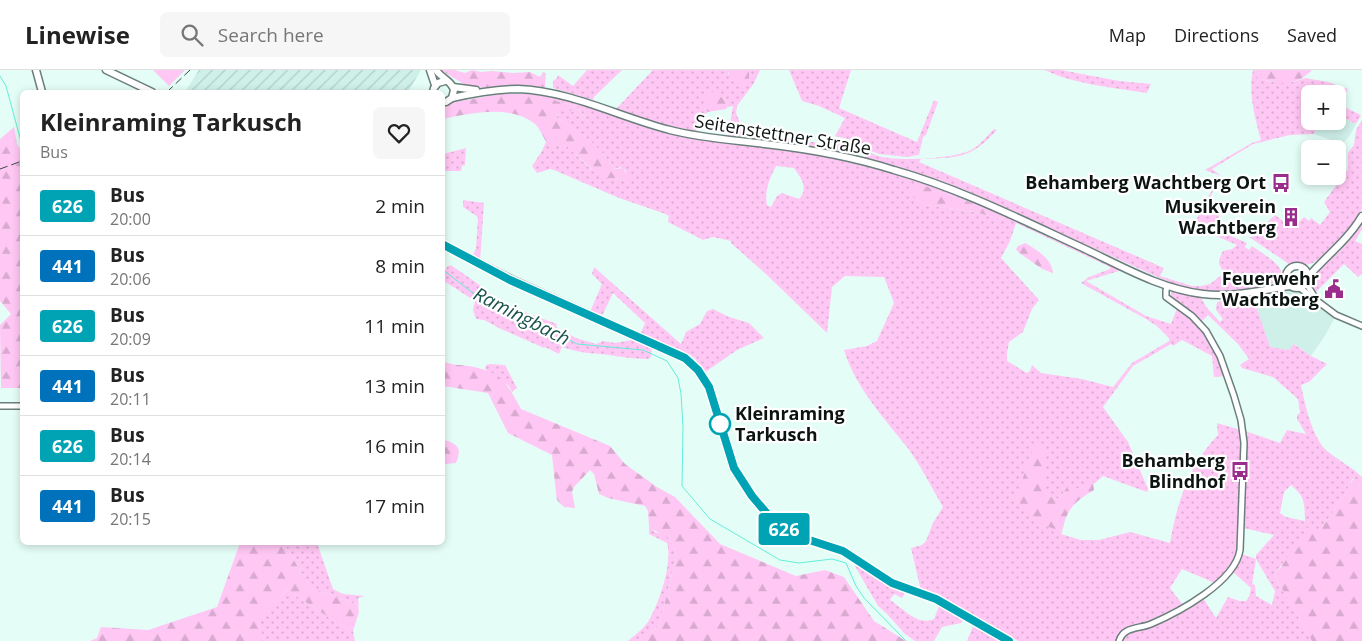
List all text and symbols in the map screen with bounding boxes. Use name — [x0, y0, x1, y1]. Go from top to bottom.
search box — [160, 12, 510, 57]
text: Linewise — [25, 18, 130, 51]
icon: search — [178, 21, 206, 49]
text: Search here — [218, 22, 324, 48]
text: Map — [1109, 23, 1146, 47]
text: Directions — [1174, 23, 1259, 47]
text: Saved — [1287, 23, 1337, 47]
map controls — [1301, 85, 1346, 185]
button: + — [1301, 85, 1346, 130]
text: Kleinraming Tarkusch — [40, 105, 302, 138]
button: heart — [373, 107, 425, 159]
street label: Seitenstettner Straße — [693, 108, 873, 160]
button: − — [1301, 140, 1346, 185]
text: Bus — [40, 141, 68, 163]
place label: Behamberg Wachtberg Ort — [1025, 170, 1266, 194]
bus stop icon: Behamberg Wachtberg Ort — [1270, 172, 1292, 194]
text: Bus — [110, 182, 145, 208]
text: 2 min — [375, 193, 425, 219]
text: 626 — [52, 194, 83, 218]
place label: Musikverein Wachtberg — [1165, 194, 1276, 239]
building icon: Musikverein Wachtberg — [1280, 206, 1302, 228]
text: 20:00 — [110, 208, 151, 230]
text: Bus — [110, 242, 145, 268]
text: 8 min — [375, 253, 425, 279]
text: 441 — [52, 254, 83, 278]
place label: Feuerwehr Wachtberg — [1221, 266, 1319, 311]
text: 20:06 — [110, 268, 151, 290]
public building icon: Feuerwehr Wachtberg — [1323, 278, 1345, 300]
water label: Ramingbach — [469, 281, 575, 351]
text: Bus — [110, 302, 145, 328]
text: 11 min — [364, 313, 425, 339]
text: 626 — [52, 314, 83, 338]
text: 20:09 — [110, 328, 151, 350]
text: Bus — [110, 362, 145, 388]
text: 13 min — [364, 373, 425, 399]
text: 441 — [52, 374, 83, 398]
text: 20:11 — [110, 388, 151, 410]
place label: Kleinraming Tarkusch — [735, 401, 845, 446]
marker: Kleinraming Tarkusch — [709, 413, 731, 435]
text: Bus — [110, 422, 145, 448]
text: 16 min — [364, 433, 425, 459]
text: 626 — [52, 434, 83, 458]
text: 20:14 — [110, 448, 151, 470]
place label: Behamberg Blindhof — [1122, 448, 1226, 493]
bus stop icon: Behamberg Blindhof — [1229, 460, 1251, 482]
text: Bus — [110, 482, 145, 508]
text: 17 min — [364, 493, 425, 519]
text: 441 — [52, 494, 83, 518]
text: 20:15 — [110, 508, 151, 530]
line badge: 626 — [755, 513, 813, 545]
text: 626 — [769, 517, 799, 541]

